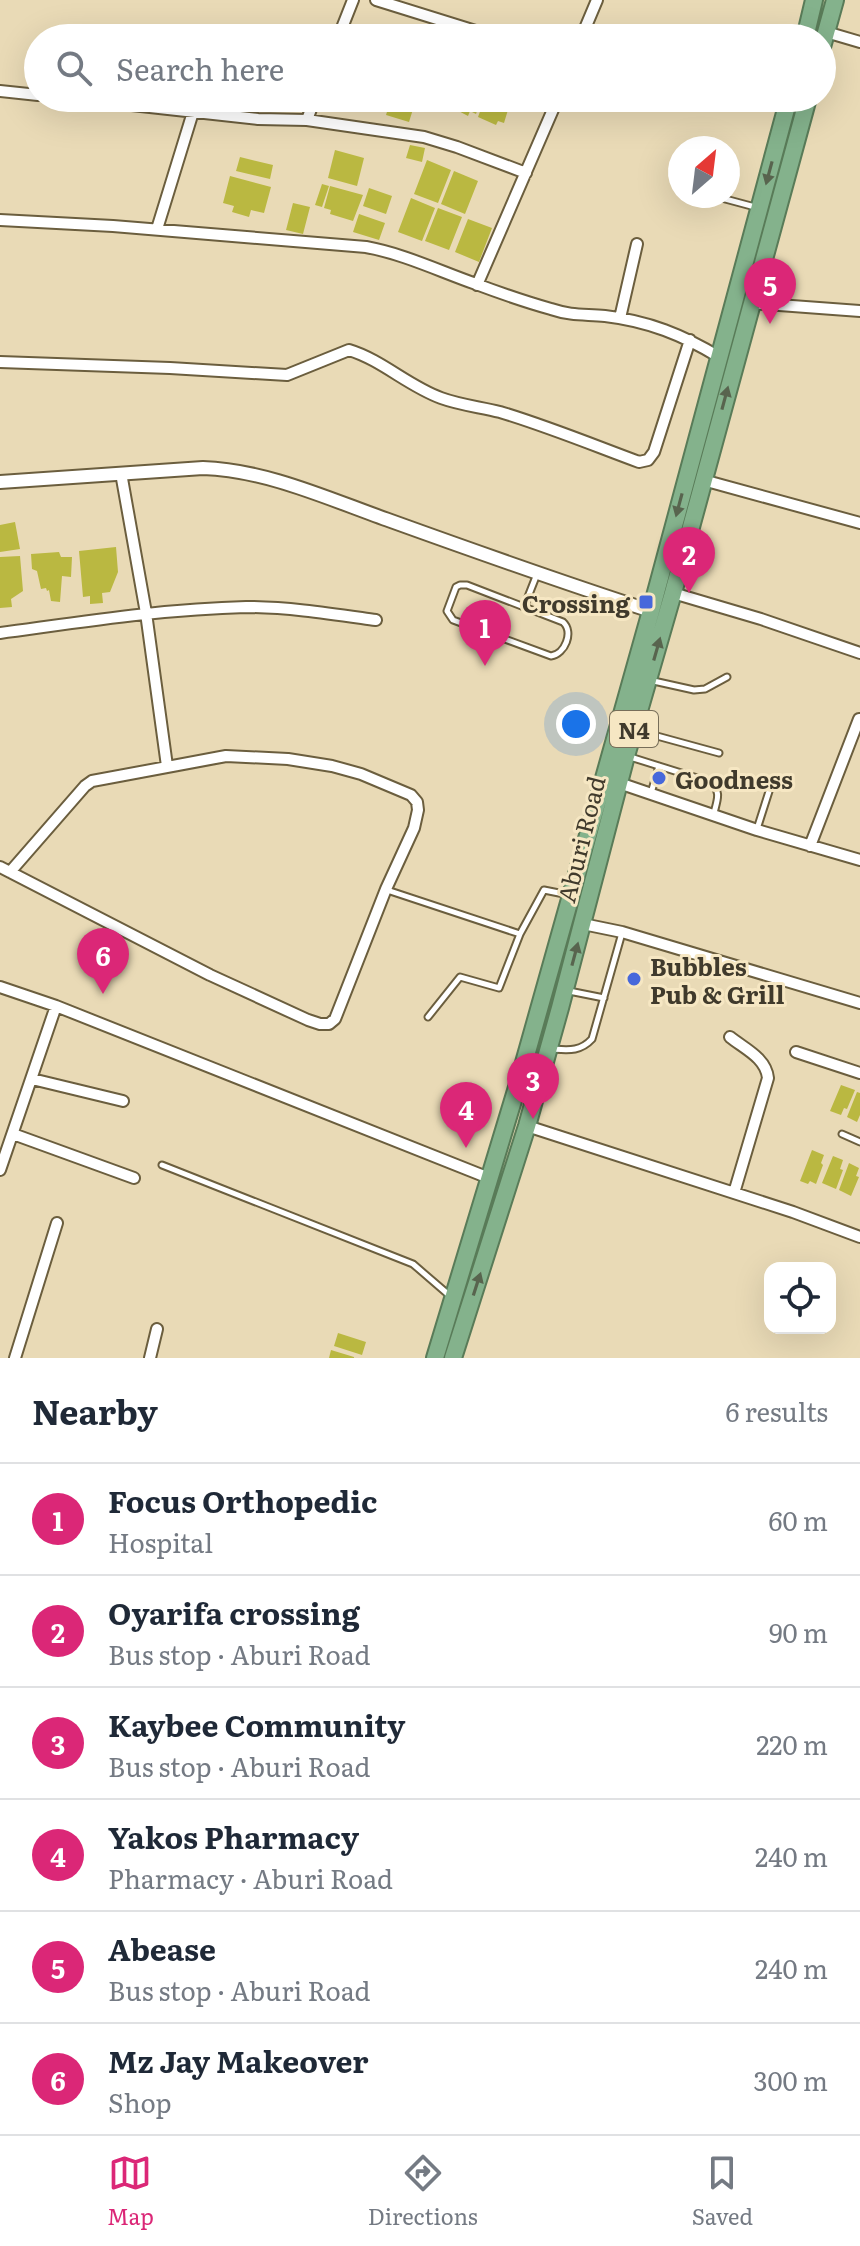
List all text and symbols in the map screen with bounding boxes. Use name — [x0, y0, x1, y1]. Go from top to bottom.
search box — [24, 24, 836, 112]
icon: search — [52, 46, 96, 90]
text: Search here — [116, 46, 284, 90]
north arrow — [668, 136, 740, 208]
one-way arrow — [762, 162, 775, 186]
pin: 5 — [744, 258, 796, 324]
one-way arrow — [720, 386, 732, 411]
one-way arrow — [672, 493, 684, 518]
pin: 2 — [663, 527, 715, 593]
place label: Crossing — [522, 585, 630, 620]
marker: Crossing — [637, 593, 655, 611]
pin: 1 — [459, 600, 511, 666]
one-way arrow — [651, 636, 664, 660]
your location — [556, 704, 596, 744]
road number: N4 — [610, 711, 658, 747]
place label: Goodness — [675, 761, 793, 796]
marker: Goodness — [650, 769, 668, 787]
street label: Aburi Road — [547, 772, 613, 906]
pin: 6 — [77, 928, 129, 994]
one-way arrow — [569, 941, 581, 966]
place label: Bubbles Pub & Grill — [650, 948, 785, 1011]
marker: Bubbles Pub & Grill — [625, 970, 643, 988]
pin: 3 — [507, 1053, 559, 1119]
pin: 4 — [440, 1082, 492, 1148]
map controls — [764, 1262, 836, 1334]
button: locate — [764, 1262, 836, 1334]
one-way arrow — [471, 1271, 484, 1295]
text: Nearby — [32, 1385, 158, 1435]
text: 6 results — [725, 1391, 828, 1430]
text: Focus Orthopedic — [108, 1478, 377, 1522]
text: 1 — [53, 1500, 63, 1539]
text: 60 m — [769, 1500, 828, 1539]
text: Hospital — [108, 1522, 213, 1561]
text: Oyarifa crossing — [108, 1590, 360, 1634]
text: 2 — [51, 1612, 65, 1651]
text: 90 m — [769, 1612, 828, 1651]
text: Bus stop · Aburi Road — [108, 1634, 371, 1673]
text: Kaybee Community — [108, 1702, 405, 1746]
text: 3 — [51, 1724, 65, 1763]
text: 220 m — [756, 1724, 828, 1763]
text: Bus stop · Aburi Road — [108, 1746, 371, 1785]
text: Yakos Pharmacy — [108, 1814, 359, 1858]
text: 4 — [50, 1836, 66, 1875]
text: 240 m — [755, 1836, 828, 1875]
text: Pharmacy · Aburi Road — [108, 1858, 393, 1897]
text: Abease — [108, 1926, 216, 1970]
text: 5 — [51, 1948, 65, 1987]
text: 240 m — [755, 1948, 828, 1987]
text: Bus stop · Aburi Road — [108, 1970, 371, 2009]
text: Mz Jay Makeover — [108, 2038, 368, 2082]
text: 6 — [50, 2060, 66, 2099]
text: 300 m — [753, 2060, 828, 2099]
text: Shop — [108, 2082, 172, 2121]
tab: Map — [107, 2151, 154, 2232]
tab: Directions — [368, 2151, 478, 2232]
tab: Saved — [692, 2151, 753, 2232]

